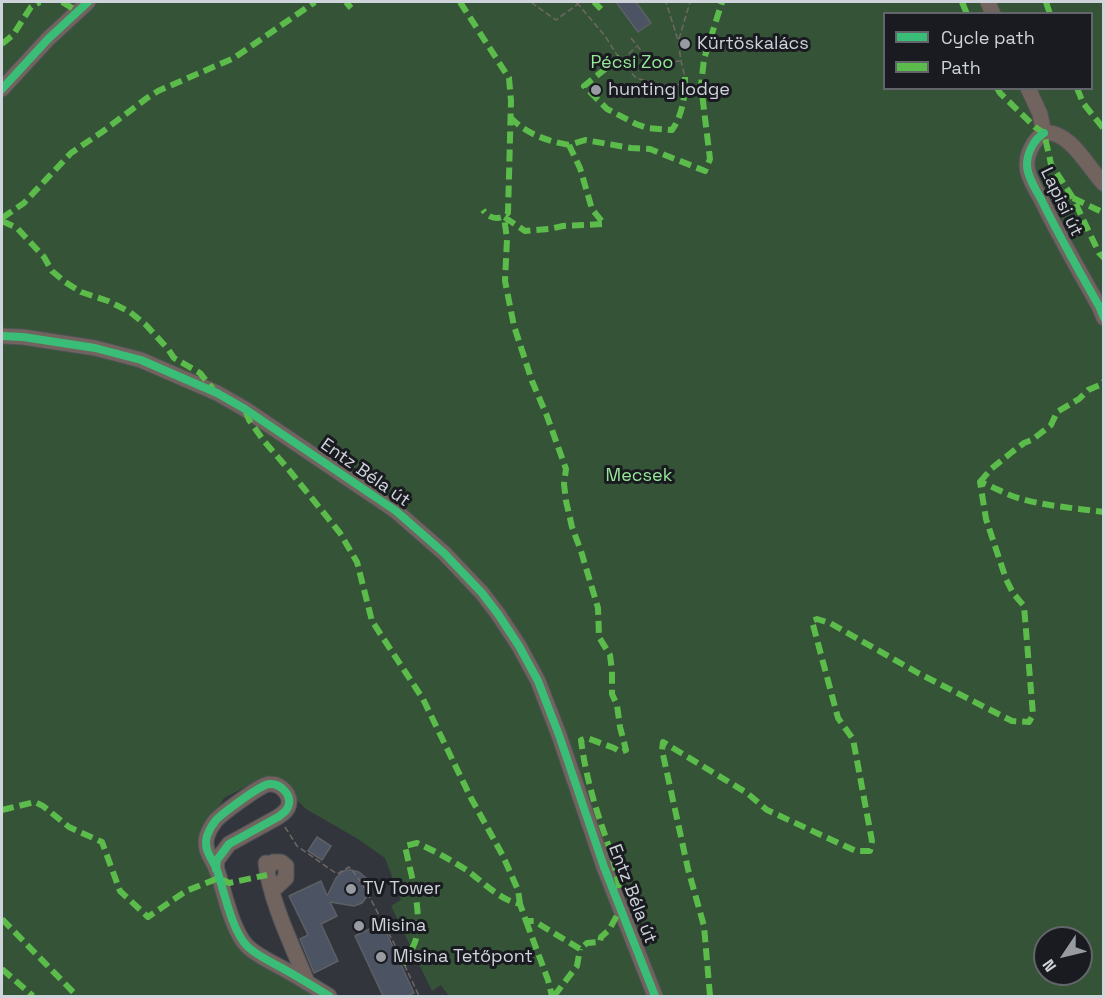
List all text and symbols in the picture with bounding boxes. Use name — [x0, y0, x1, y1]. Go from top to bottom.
legend — [883, 12, 1093, 90]
text: Cycle path — [941, 26, 1035, 49]
place label: Kürtöskalács — [697, 33, 809, 55]
marker: Kürtöskalács — [678, 37, 692, 51]
park label: Pécsi Zoo — [591, 52, 673, 74]
text: Path — [941, 56, 981, 79]
place label: hunting lodge — [608, 79, 730, 101]
marker: hunting lodge — [589, 83, 603, 97]
street label: Lapisi út — [1035, 164, 1087, 240]
street label: Entz Béla út — [316, 434, 414, 512]
park label: Mecsek — [606, 465, 672, 487]
street label: Entz Béla út — [603, 841, 661, 947]
place label: TV Tower — [363, 878, 441, 900]
marker: TV Tower — [344, 882, 358, 896]
place label: Misina — [371, 915, 426, 937]
marker: Misina — [352, 919, 366, 933]
north arrow — [1033, 926, 1093, 986]
place label: Misina Tetőpont — [393, 946, 533, 968]
marker: Misina Tetőpont — [374, 950, 388, 964]
text: N — [1038, 955, 1061, 976]

